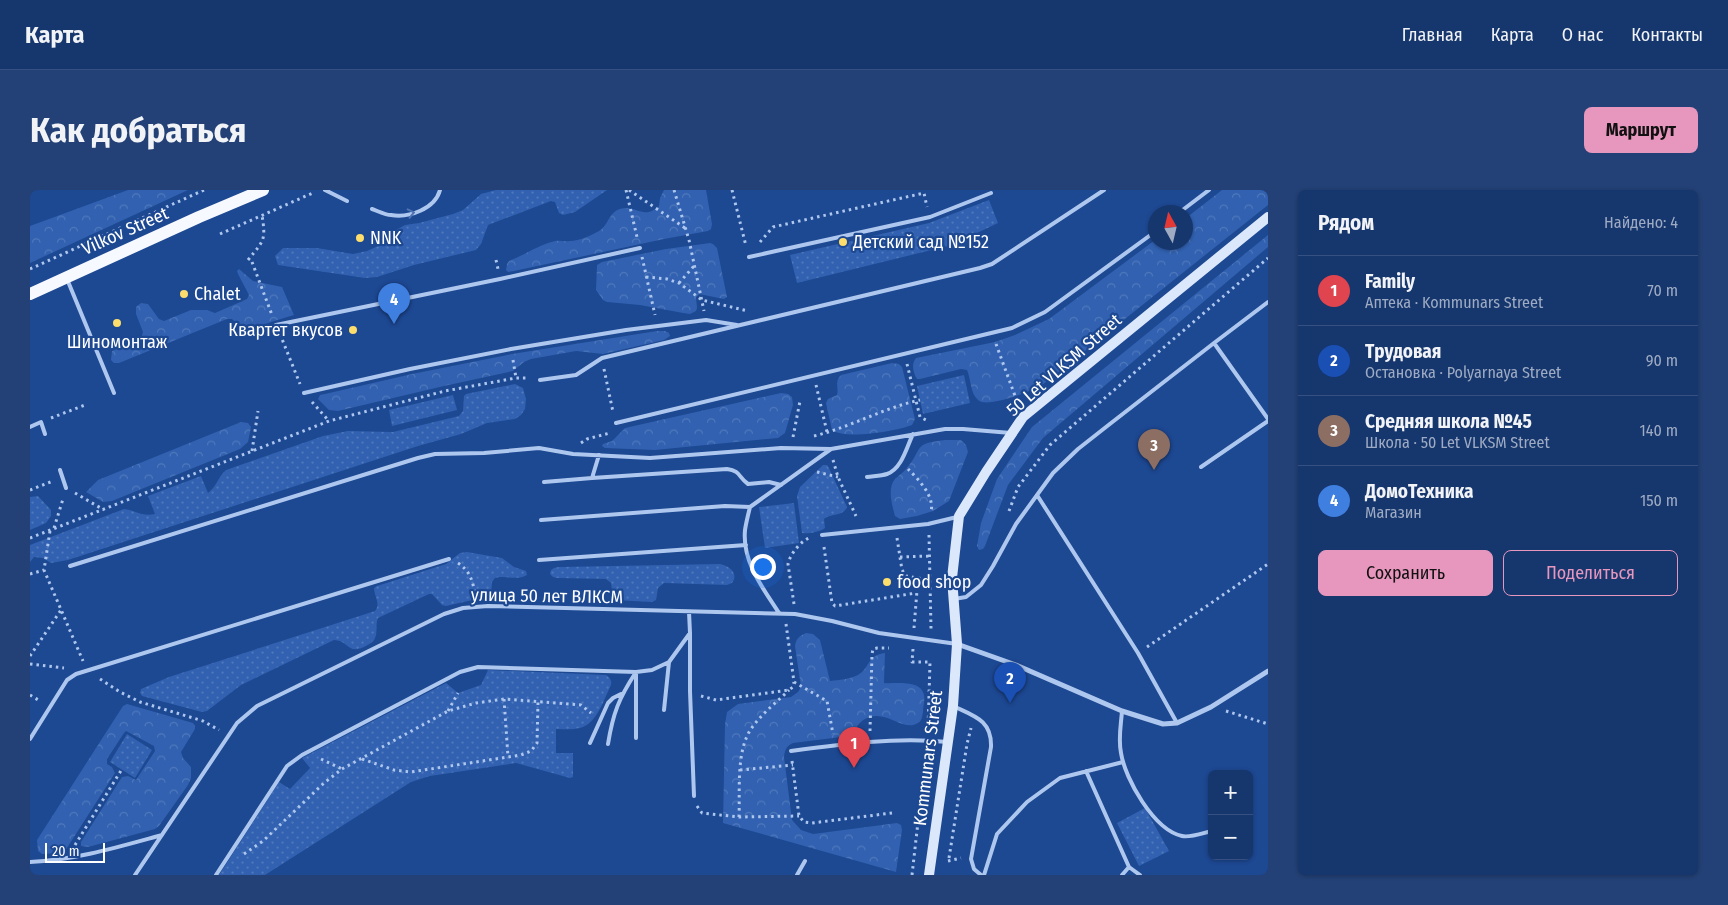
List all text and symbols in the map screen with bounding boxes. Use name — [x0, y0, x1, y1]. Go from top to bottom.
text: Карта — [25, 21, 84, 49]
text: Главная — [1402, 24, 1463, 46]
text: Карта — [1491, 24, 1534, 46]
text: О нас — [1562, 24, 1603, 46]
text: Контакты — [1631, 24, 1703, 46]
button: Маршрут — [1584, 107, 1698, 153]
text: Как добраться — [30, 109, 247, 151]
street label: Vilkov Street — [78, 202, 172, 260]
north arrow — [1148, 205, 1193, 250]
one-way arrow — [406, 208, 415, 219]
text: Рядом — [1318, 210, 1374, 236]
text: Найдено: 4 — [1604, 213, 1678, 232]
place label: NNK — [370, 227, 402, 249]
place label: Детский сад №152 — [852, 231, 989, 253]
marker: NNK — [354, 232, 366, 244]
marker: Детский сад №152 — [837, 236, 849, 248]
text: Family — [1365, 270, 1415, 293]
text: 1 — [1331, 281, 1337, 300]
text: 70 m — [1647, 281, 1678, 300]
place label: Chalet — [194, 283, 241, 305]
pin: 4 — [378, 283, 410, 324]
marker: Chalet — [178, 288, 190, 300]
text: Аптека · Kommunars Street — [1365, 293, 1543, 312]
street label: 50 Let VLKSM Street — [1002, 309, 1126, 421]
marker: Шиномонтаж — [111, 317, 123, 329]
place label: Квартет вкусов — [228, 319, 343, 341]
marker: Квартет вкусов — [347, 324, 359, 336]
place label: Шиномонтаж — [67, 331, 168, 353]
text: Трудовая — [1365, 340, 1441, 363]
text: 2 — [1330, 351, 1338, 370]
text: 90 m — [1646, 351, 1678, 370]
text: Остановка · Polyarnaya Street — [1365, 363, 1561, 382]
text: Средняя школа №45 — [1365, 410, 1532, 433]
text: 3 — [1330, 421, 1338, 440]
text: 140 m — [1640, 421, 1678, 440]
pin: 3 — [1138, 429, 1170, 470]
text: Школа · 50 Let VLKSM Street — [1365, 433, 1550, 452]
text: ДомоТехника — [1365, 480, 1474, 503]
text: 4 — [1330, 491, 1338, 510]
text: 150 m — [1640, 491, 1678, 510]
text: Магазин — [1365, 503, 1422, 522]
button: Сохранить — [1318, 550, 1493, 596]
button: Поделиться — [1503, 550, 1678, 596]
your location — [750, 554, 776, 580]
place label: food shop — [897, 571, 971, 593]
marker: food shop — [881, 576, 893, 588]
street label: улица 50 лет ВЛКСМ — [471, 584, 623, 608]
pin: 2 — [994, 662, 1026, 703]
street label: Kommunars Street — [909, 689, 947, 827]
pin: 1 — [838, 727, 870, 768]
map controls — [1208, 770, 1253, 860]
button: + — [1208, 770, 1253, 815]
button: − — [1208, 815, 1253, 860]
scale bar — [45, 840, 105, 863]
text: 20 m — [52, 843, 80, 860]

